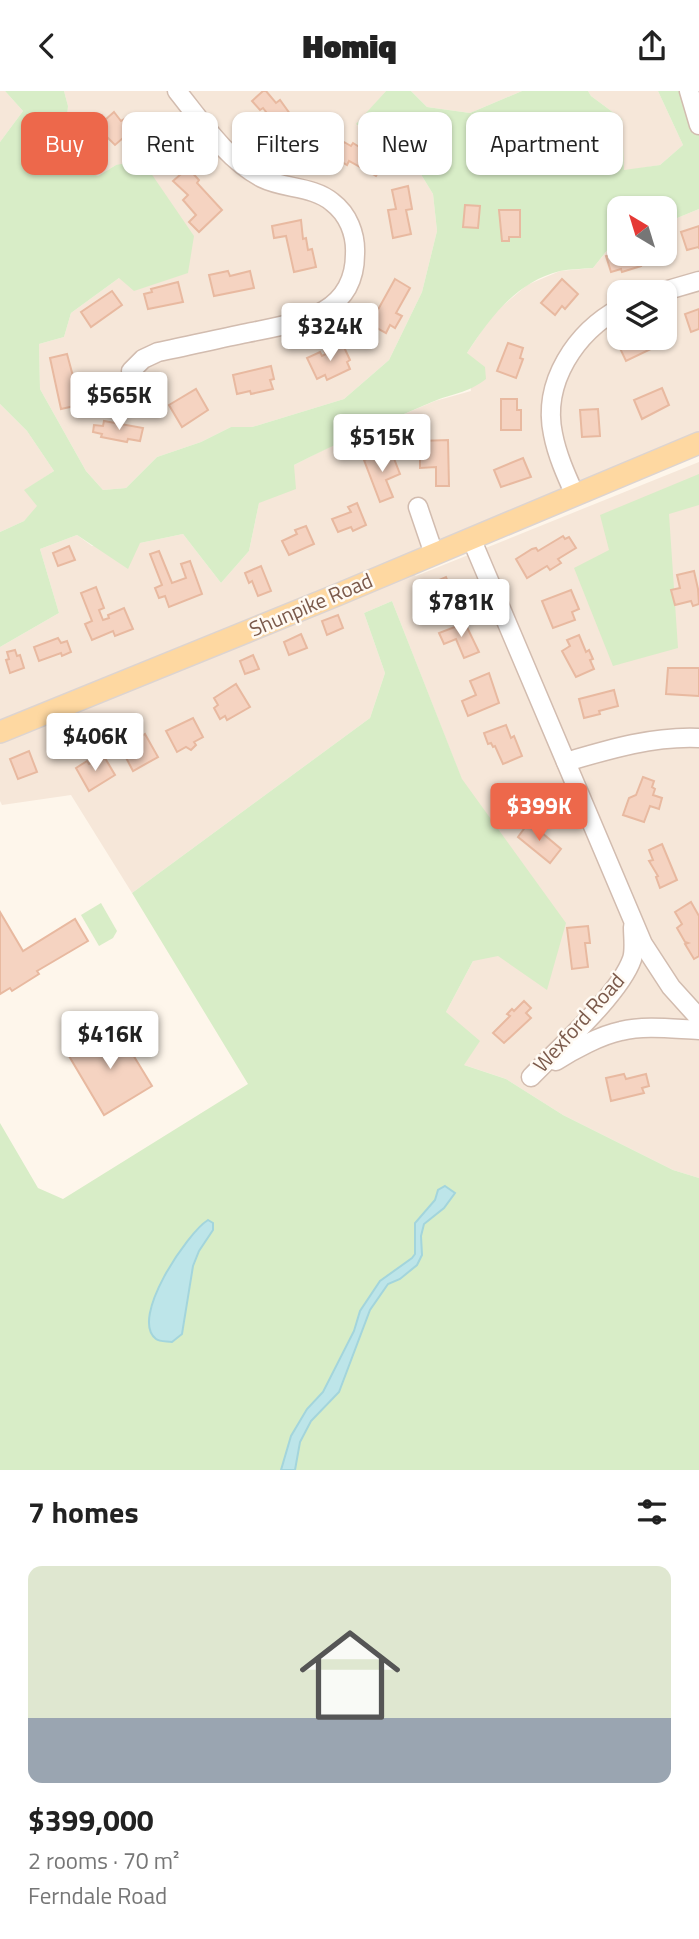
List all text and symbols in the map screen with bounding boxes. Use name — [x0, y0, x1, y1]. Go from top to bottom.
text: Homiq — [303, 22, 396, 70]
icon: back — [28, 27, 66, 65]
icon: share — [633, 27, 671, 65]
chip: Buy — [21, 112, 108, 175]
chip: Rent — [122, 112, 218, 175]
chip: Filters — [232, 112, 344, 175]
chip: New — [358, 112, 452, 175]
chip: Apartment — [466, 112, 623, 175]
north arrow — [607, 196, 677, 266]
map controls — [607, 196, 677, 350]
button: layers — [607, 280, 677, 350]
pin: $324K — [281, 303, 379, 363]
text: $324K — [297, 308, 363, 343]
pin: $565K — [70, 373, 168, 432]
text: $565K — [86, 377, 152, 412]
pin: $515K — [333, 415, 431, 474]
text: $515K — [349, 419, 415, 454]
street label: Shunpike Road — [244, 564, 377, 644]
pin: $781K — [412, 580, 510, 639]
text: $781K — [428, 584, 494, 619]
pin: $406K — [46, 713, 144, 773]
text: $406K — [62, 718, 128, 753]
pin: $399K — [490, 783, 588, 843]
text: $399K — [506, 788, 572, 823]
street label: Wexford Road — [525, 965, 632, 1079]
pin: $416K — [61, 1011, 159, 1071]
text: $416K — [77, 1016, 143, 1051]
text: 7 homes — [28, 1489, 139, 1535]
icon: filters — [633, 1493, 671, 1531]
icon: home — [287, 1612, 413, 1738]
text: $399,000 — [28, 1797, 154, 1843]
text: 2 rooms · 70 m² — [28, 1843, 179, 1878]
text: Ferndale Road — [28, 1878, 167, 1913]

